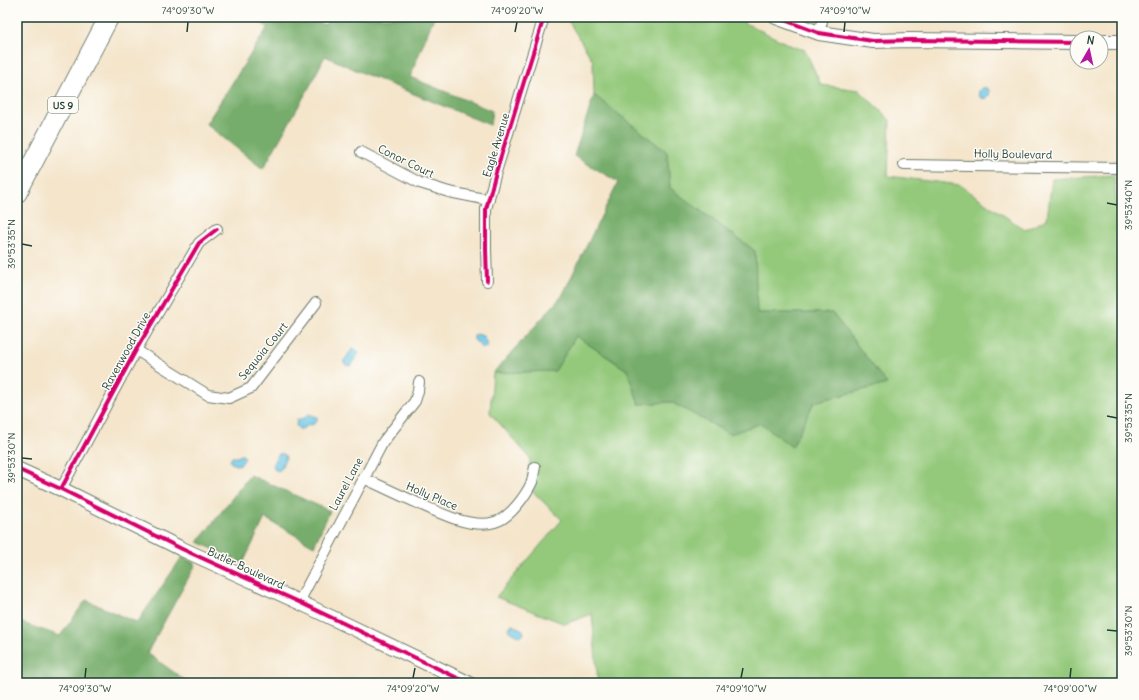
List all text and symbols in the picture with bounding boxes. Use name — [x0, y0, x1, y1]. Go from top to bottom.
text: 74°09'30"W — [162, 4, 214, 17]
text: 74°09'20"W — [491, 4, 543, 17]
text: 74°09'10"W — [819, 4, 871, 17]
north arrow — [1069, 30, 1109, 70]
text: N — [1086, 33, 1095, 48]
road number: US 9 — [48, 97, 78, 113]
street label: Eagle Avenue — [480, 111, 512, 179]
street label: Conor Court — [376, 141, 437, 181]
street label: Holly Boulevard — [974, 146, 1053, 162]
text: 39°53'40"N — [1122, 180, 1135, 230]
text: 39°53'35"N — [5, 219, 18, 269]
street label: Ravenwood Drive — [99, 310, 153, 392]
street label: Sequoia Court — [236, 319, 291, 383]
text: 39°53'35"N — [1122, 393, 1135, 443]
text: 39°53'30"N — [5, 433, 18, 483]
street label: Laurel Lane — [326, 455, 366, 513]
street label: Holly Place — [404, 479, 460, 513]
street label: Butler Boulevard — [205, 544, 287, 592]
text: 39°53'30"N — [1122, 606, 1135, 656]
text: 74°09'30"W — [59, 682, 111, 695]
text: 74°09'20"W — [387, 682, 439, 695]
text: 74°09'10"W — [715, 682, 767, 695]
text: 74°09'00"W — [1043, 682, 1097, 695]

